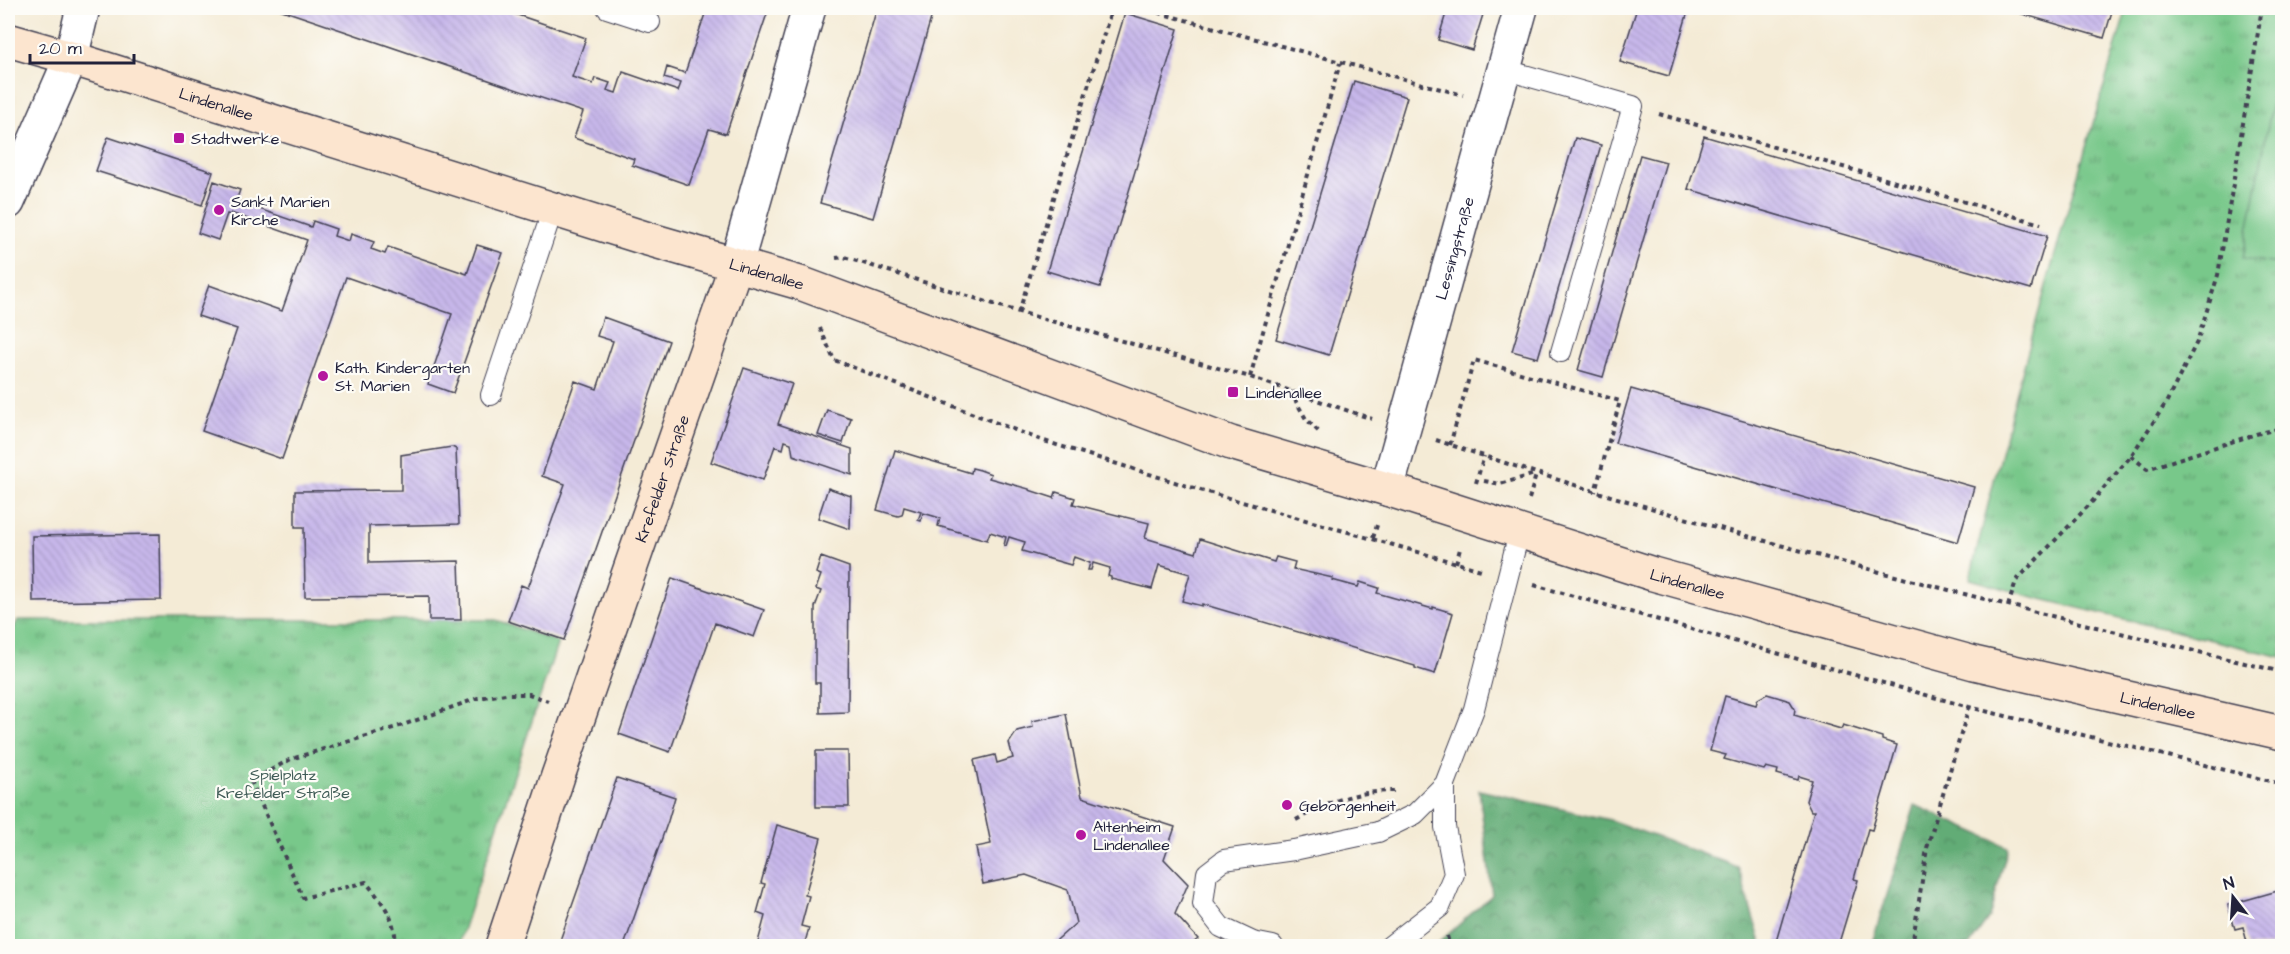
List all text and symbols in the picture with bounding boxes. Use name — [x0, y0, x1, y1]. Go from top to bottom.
scale bar — [30, 27, 134, 65]
text: 20 m — [39, 36, 82, 61]
street label: Lindenallee — [176, 83, 256, 127]
place label: Stadtwerke — [191, 128, 280, 150]
marker: Stadtwerke — [172, 131, 186, 145]
place label: Sankt Marien Kirche — [231, 191, 329, 231]
street label: Lessingstraße — [1430, 194, 1480, 302]
marker: Sankt Marien Kirche — [212, 203, 226, 217]
street label: Lindenallee — [727, 253, 807, 296]
place label: Kath. Kindergarten St. Marien — [335, 357, 470, 397]
marker: Kath. Kindergarten St. Marien — [316, 369, 330, 383]
place label: Lindenallee — [1245, 382, 1322, 404]
marker: Lindenallee — [1226, 385, 1240, 399]
street label: Krefelder Straße — [630, 412, 695, 546]
street label: Lindenallee — [1647, 564, 1728, 606]
street label: Lindenallee — [2118, 687, 2198, 725]
park label: Spielplatz Krefelder Straße — [216, 764, 350, 804]
place label: Geborgenheit — [1299, 795, 1396, 818]
marker: Geborgenheit — [1280, 798, 1294, 812]
place label: Altenheim Lindenallee — [1093, 816, 1170, 856]
marker: Altenheim Lindenallee — [1074, 828, 1088, 842]
north arrow — [2203, 867, 2263, 927]
text: N — [2221, 872, 2237, 896]

